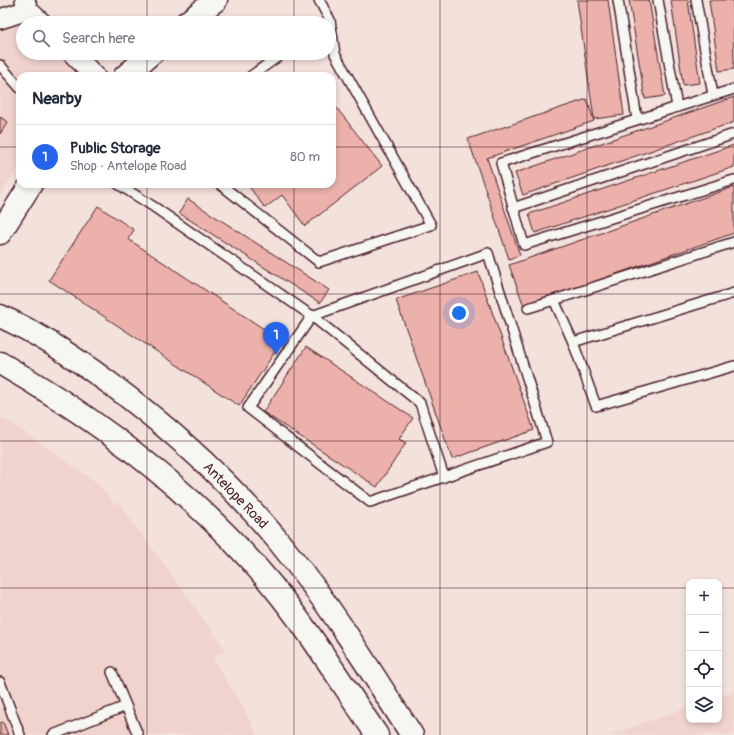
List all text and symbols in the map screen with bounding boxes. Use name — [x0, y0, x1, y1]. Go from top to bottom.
search box — [16, 16, 336, 60]
icon: search — [30, 27, 52, 49]
text: Search here — [62, 29, 135, 48]
text: Nearby — [32, 88, 81, 109]
text: Public Storage — [70, 139, 160, 158]
text: 1 — [42, 149, 48, 165]
text: 80 m — [290, 149, 320, 165]
text: Shop · Antelope Road — [70, 158, 187, 174]
your location — [449, 303, 469, 323]
pin: 1 — [263, 322, 289, 355]
street label: Antelope Road — [200, 459, 272, 532]
map controls — [686, 579, 722, 723]
button: + — [686, 579, 722, 615]
button: − — [686, 615, 722, 651]
button: locate — [686, 651, 722, 687]
button: layers — [686, 687, 722, 723]

